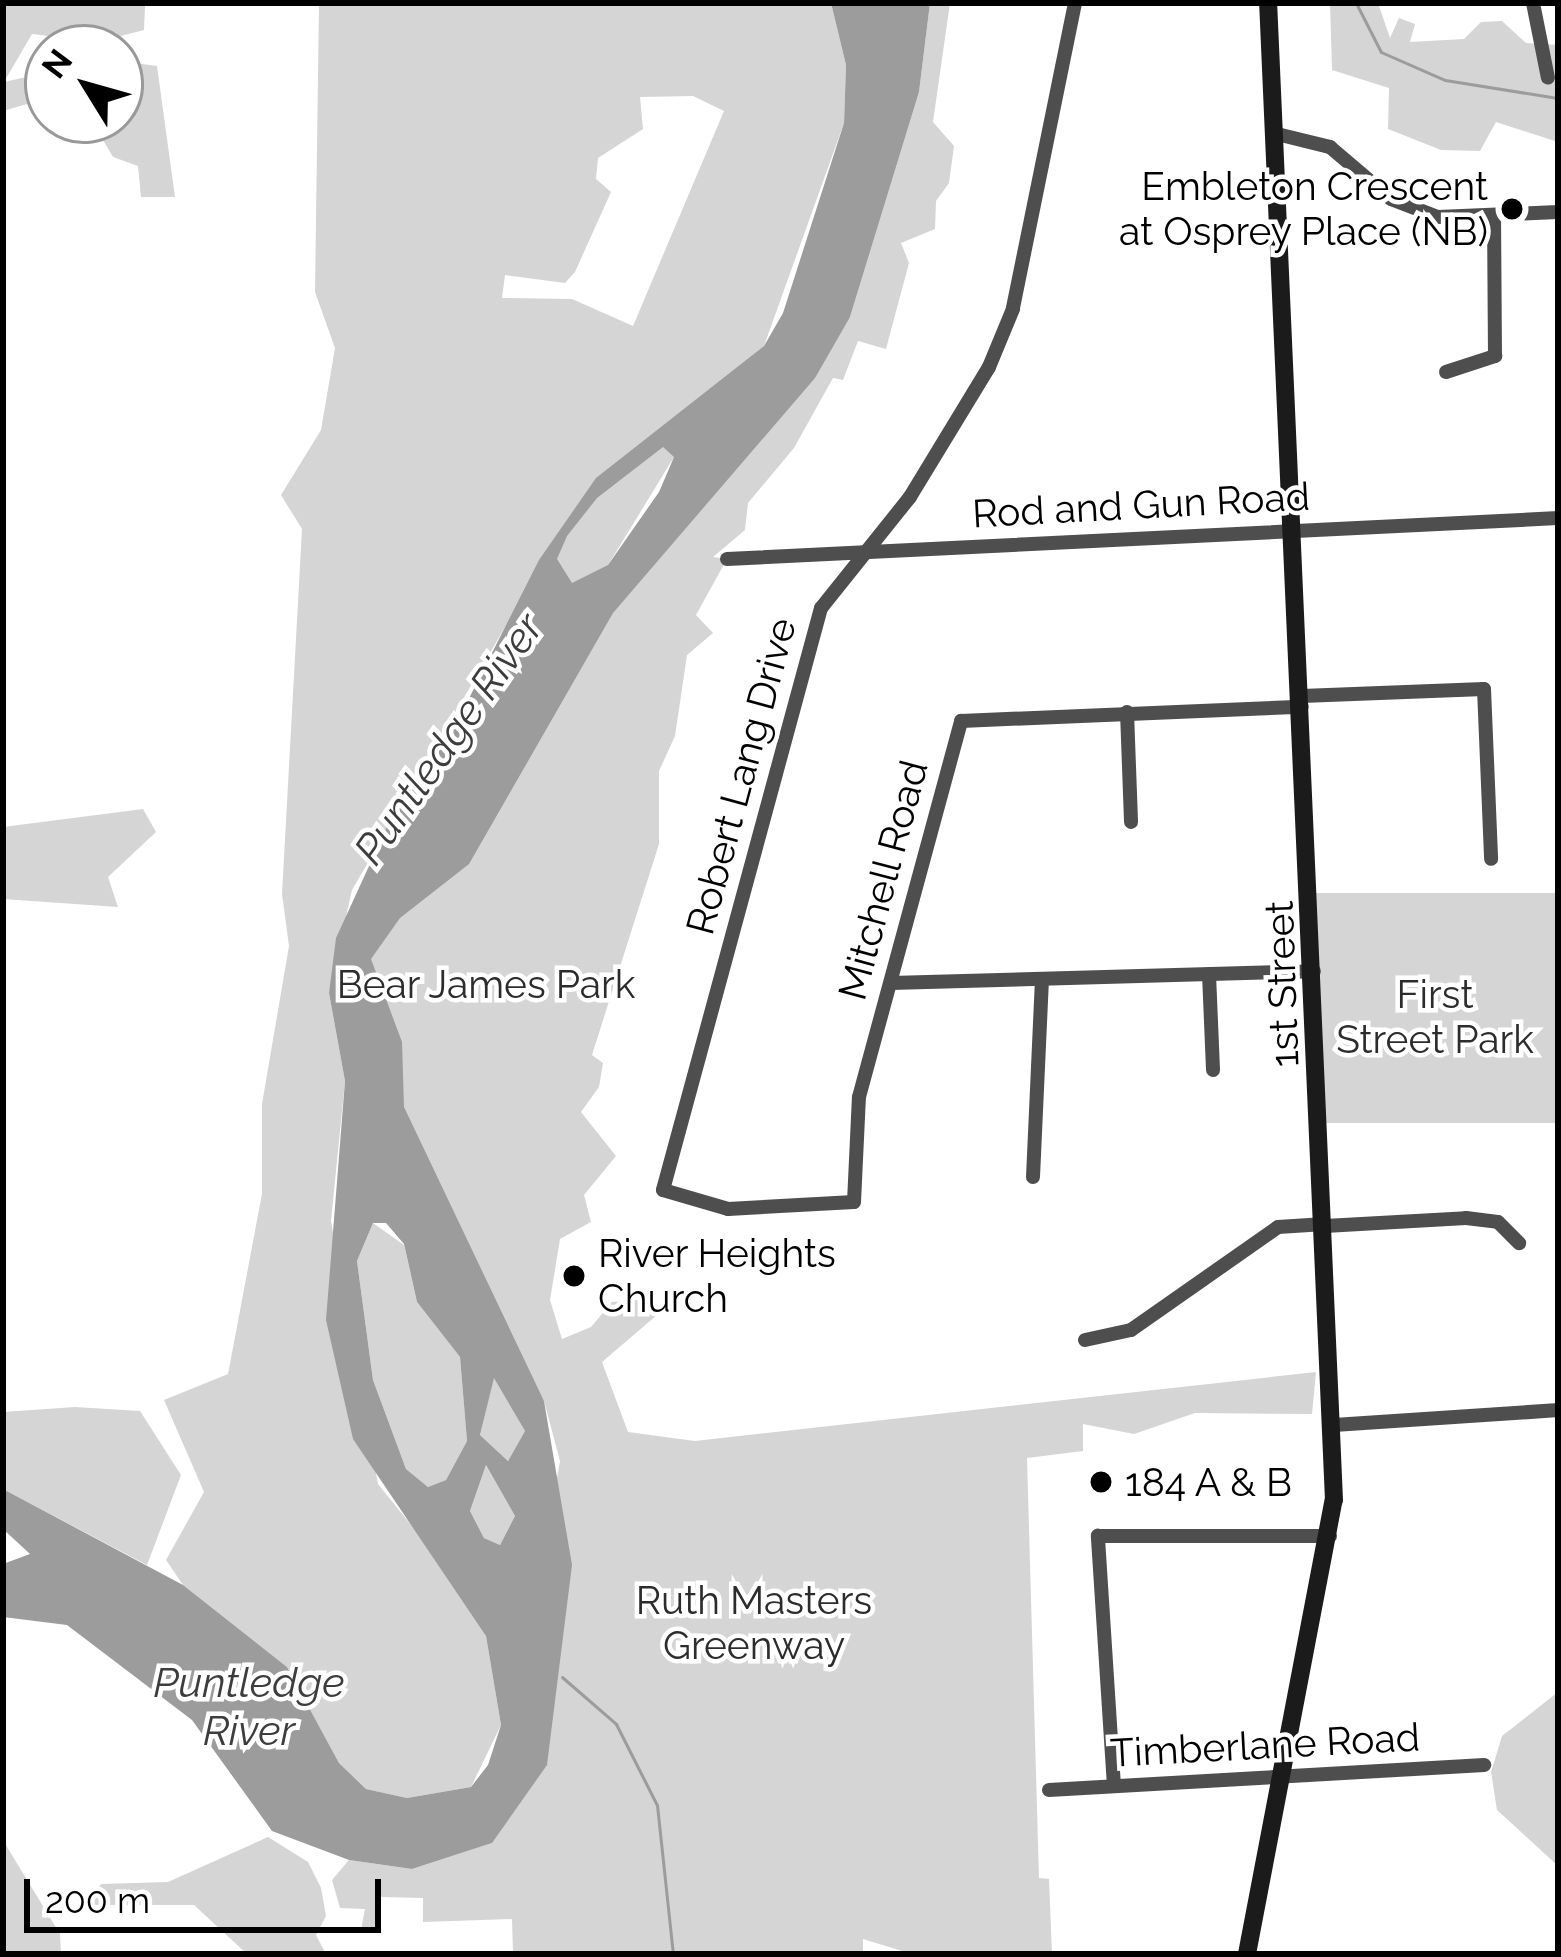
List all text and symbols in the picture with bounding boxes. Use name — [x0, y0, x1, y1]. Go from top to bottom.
north arrow — [24, 24, 144, 144]
text: N — [34, 42, 80, 86]
place label: Embleton Crescent at Osprey Place (NB) — [1118, 164, 1488, 255]
marker: Embleton Crescent at Osprey Place (NB) — [1499, 196, 1525, 222]
street label: Rod and Gun Road — [971, 473, 1311, 537]
water label: Puntledge River — [344, 604, 554, 874]
street label: Robert Lang Drive — [676, 613, 806, 939]
street label: Mitchell Road — [828, 755, 938, 1005]
street label: 1st Street — [1256, 900, 1308, 1068]
park label: Bear James Park — [336, 961, 636, 1007]
park label: First Street Park — [1336, 972, 1534, 1063]
place label: River Heights Church — [598, 1231, 837, 1322]
marker: River Heights Church — [561, 1263, 587, 1289]
place label: 184 A & B — [1125, 1459, 1294, 1505]
marker: 184 A & B — [1088, 1469, 1114, 1495]
park label: Ruth Masters Greenway — [636, 1578, 872, 1669]
water label: Puntledge River — [153, 1658, 345, 1756]
street label: Timberlane Road — [1109, 1714, 1421, 1776]
scale bar — [30, 1855, 387, 1929]
text: 200 m — [45, 1879, 150, 1921]

